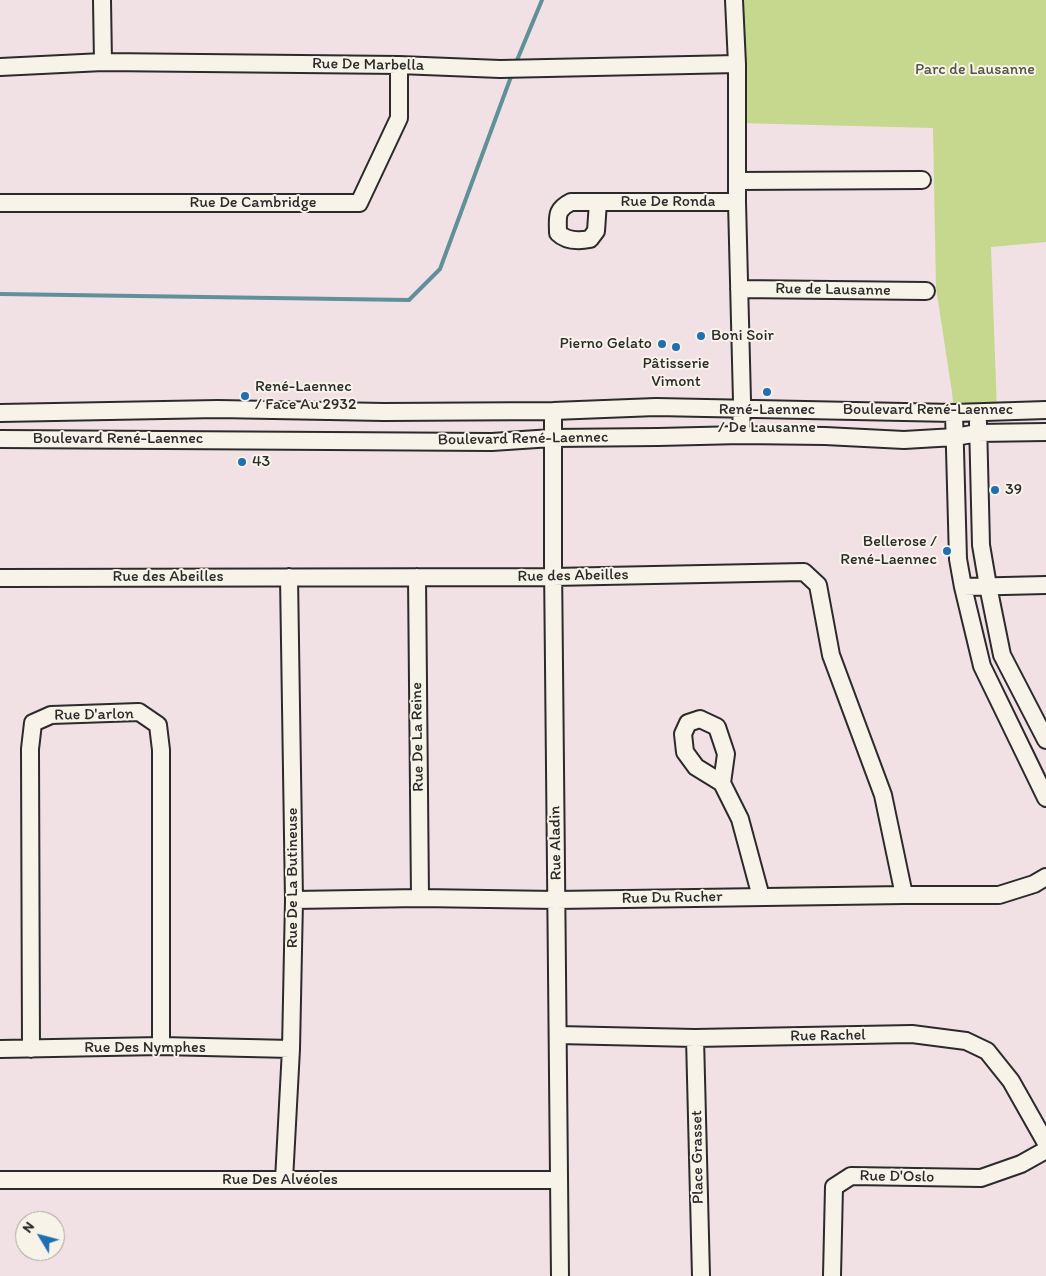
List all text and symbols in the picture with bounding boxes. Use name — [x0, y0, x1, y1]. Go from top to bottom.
street label: Rue De Marbella — [312, 54, 424, 76]
park label: Parc de Lausanne — [915, 60, 1035, 80]
street label: Rue De Ronda — [621, 192, 715, 212]
street label: Rue De Cambridge — [189, 193, 317, 213]
street label: Rue de Lausanne — [775, 279, 891, 301]
place label: Boni Soir — [711, 326, 774, 346]
marker: Boni Soir — [695, 330, 707, 342]
place label: Pierno Gelato — [559, 334, 652, 354]
marker: Pierno Gelato — [656, 338, 668, 350]
marker: Pâtisserie Vimont — [670, 341, 682, 353]
place label: Pâtisserie Vimont — [643, 354, 709, 392]
place label: René-Laennec / Face Au 2932 — [255, 377, 357, 415]
marker: René-Laennec / De Lausanne — [761, 386, 773, 398]
marker: René-Laennec / Face Au 2932 — [239, 390, 251, 402]
place label: René-Laennec / De Lausanne — [718, 400, 816, 438]
street label: Boulevard René-Laennec — [843, 400, 1013, 420]
street label: Boulevard René-Laennec — [437, 428, 609, 450]
street label: Boulevard René-Laennec — [33, 429, 203, 449]
place label: 43 — [252, 452, 270, 472]
marker: 43 — [236, 456, 248, 468]
place label: 39 — [1005, 480, 1022, 500]
marker: 39 — [989, 484, 1001, 496]
place label: Bellerose / René-Laennec — [840, 532, 937, 570]
marker: Bellerose / René-Laennec — [941, 545, 953, 557]
street label: Rue des Abeilles — [517, 565, 629, 587]
street label: Rue des Abeilles — [113, 567, 223, 587]
street label: Rue De La Reine — [407, 682, 429, 792]
street label: Rue D'arlon — [54, 705, 134, 725]
street label: Rue Aladin — [546, 806, 566, 880]
street label: Rue De La Butineuse — [283, 808, 303, 948]
street label: Rue Du Rucher — [621, 888, 723, 908]
street label: Rue Rachel — [790, 1026, 866, 1046]
street label: Rue Des Nymphes — [84, 1038, 206, 1058]
street label: Place Grasset — [688, 1110, 708, 1204]
street label: Rue D'Oslo — [859, 1167, 935, 1187]
street label: Rue Des Alvéoles — [222, 1170, 338, 1190]
north arrow — [15, 1211, 65, 1261]
text: N — [19, 1218, 38, 1236]

